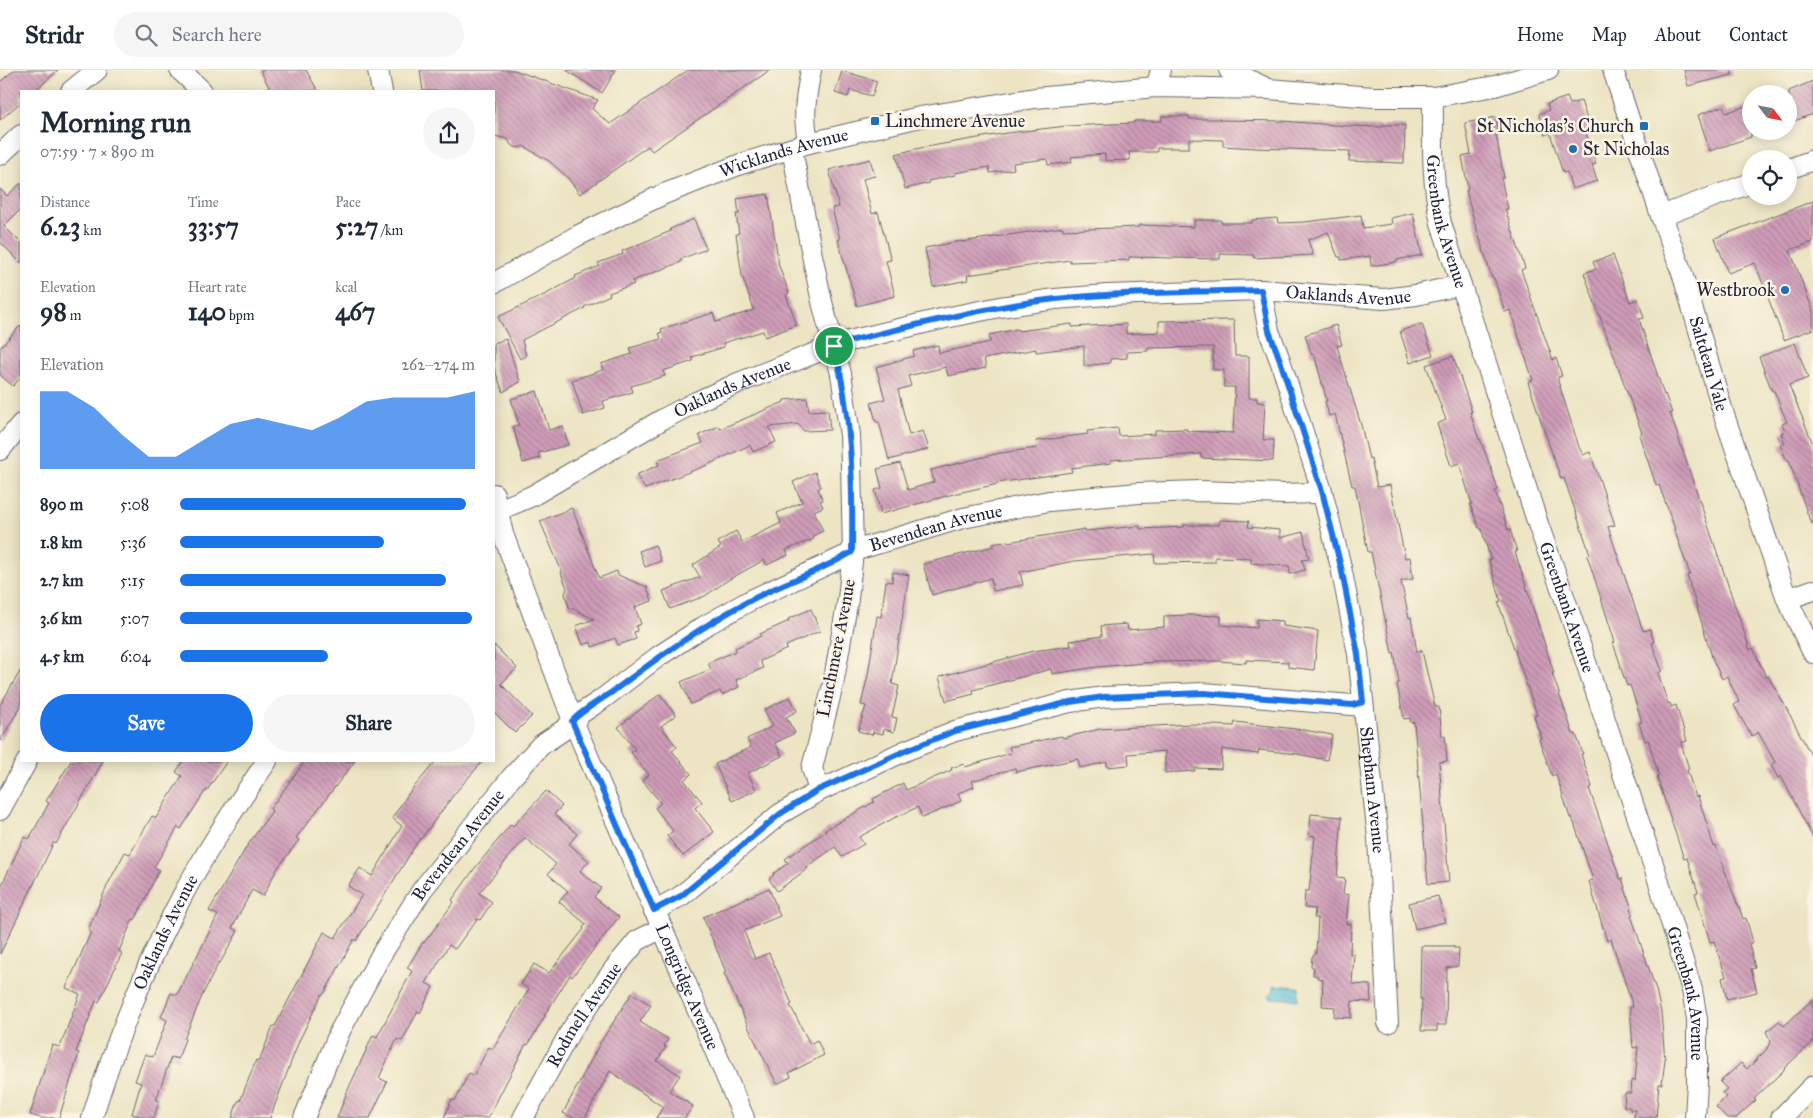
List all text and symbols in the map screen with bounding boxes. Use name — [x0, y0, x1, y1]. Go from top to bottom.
search box — [114, 12, 464, 57]
text: Stridr — [25, 20, 84, 50]
icon: search — [132, 21, 160, 49]
text: Search here — [172, 23, 262, 46]
text: Home — [1517, 24, 1564, 46]
text: Map — [1592, 24, 1627, 46]
text: About — [1655, 24, 1701, 46]
text: Contact — [1729, 24, 1788, 46]
north arrow — [1742, 85, 1798, 140]
map controls — [1742, 85, 1797, 205]
text: Morning run — [40, 105, 191, 140]
button: share — [423, 107, 475, 159]
place label: Linchmere Avenue — [885, 110, 1025, 132]
marker: Linchmere Avenue — [869, 115, 881, 127]
place label: St Nicholas's Church — [1477, 115, 1634, 137]
marker: St Nicholas's Church — [1638, 120, 1650, 132]
street label: Wicklands Avenue — [716, 123, 851, 182]
place label: St Nicholas — [1583, 138, 1669, 160]
text: 07:59 · 7 × 890 m — [40, 142, 154, 161]
marker: St Nicholas — [1567, 143, 1579, 155]
button: locate — [1742, 150, 1797, 205]
street label: Greenbank Avenue — [1422, 154, 1472, 291]
text: Distance — [40, 194, 90, 211]
text: Time — [188, 194, 219, 211]
text: Pace — [335, 194, 361, 211]
text: 6.23 — [40, 211, 80, 242]
text: 33:57 — [188, 211, 239, 242]
text: 5:27 — [335, 211, 378, 242]
text: km — [80, 222, 102, 239]
text: /km — [378, 222, 403, 239]
text: Elevation — [40, 279, 96, 296]
text: Heart rate — [188, 279, 247, 296]
text: kcal — [335, 279, 357, 296]
place label: Westbrook — [1696, 279, 1776, 301]
street label: Oaklands Avenue — [1285, 281, 1412, 310]
marker: Westbrook — [1779, 284, 1791, 296]
text: 98 — [40, 296, 67, 327]
text: 140 — [188, 296, 226, 327]
text: 467 — [335, 296, 375, 327]
text: m — [67, 307, 82, 324]
text: bpm — [226, 307, 255, 324]
street label: Saltdean Vale — [1684, 314, 1733, 414]
pin — [813, 325, 855, 367]
icon: arrive — [820, 332, 848, 360]
street label: Oaklands Avenue — [670, 353, 794, 423]
text: Elevation — [40, 355, 104, 374]
text: 262–274 m — [401, 355, 475, 374]
text: 890 m — [40, 495, 83, 514]
text: 5:08 — [120, 495, 149, 514]
street label: Bevendean Avenue — [867, 500, 1004, 557]
text: 1.8 km — [40, 533, 82, 552]
text: 5:36 — [120, 533, 146, 552]
street label: Greenbank Avenue — [1534, 539, 1600, 676]
text: 2.7 km — [40, 571, 83, 590]
text: 5:15 — [120, 571, 145, 590]
street label: Linchmere Avenue — [812, 577, 860, 719]
text: 3.6 km — [40, 609, 82, 628]
text: 5:07 — [120, 609, 149, 628]
text: 4.5 km — [40, 647, 84, 666]
text: 6:04 — [120, 647, 150, 666]
button: Save — [40, 694, 253, 752]
button: Share — [263, 694, 475, 752]
street label: Shepham Avenue — [1355, 725, 1390, 854]
street label: Bevendean Avenue — [407, 784, 509, 905]
street label: Oaklands Avenue — [128, 871, 203, 993]
street label: Longridge Avenue — [651, 920, 724, 1053]
street label: Greenbank Avenue — [1662, 924, 1708, 1060]
street label: Rodmell Avenue — [542, 958, 626, 1071]

